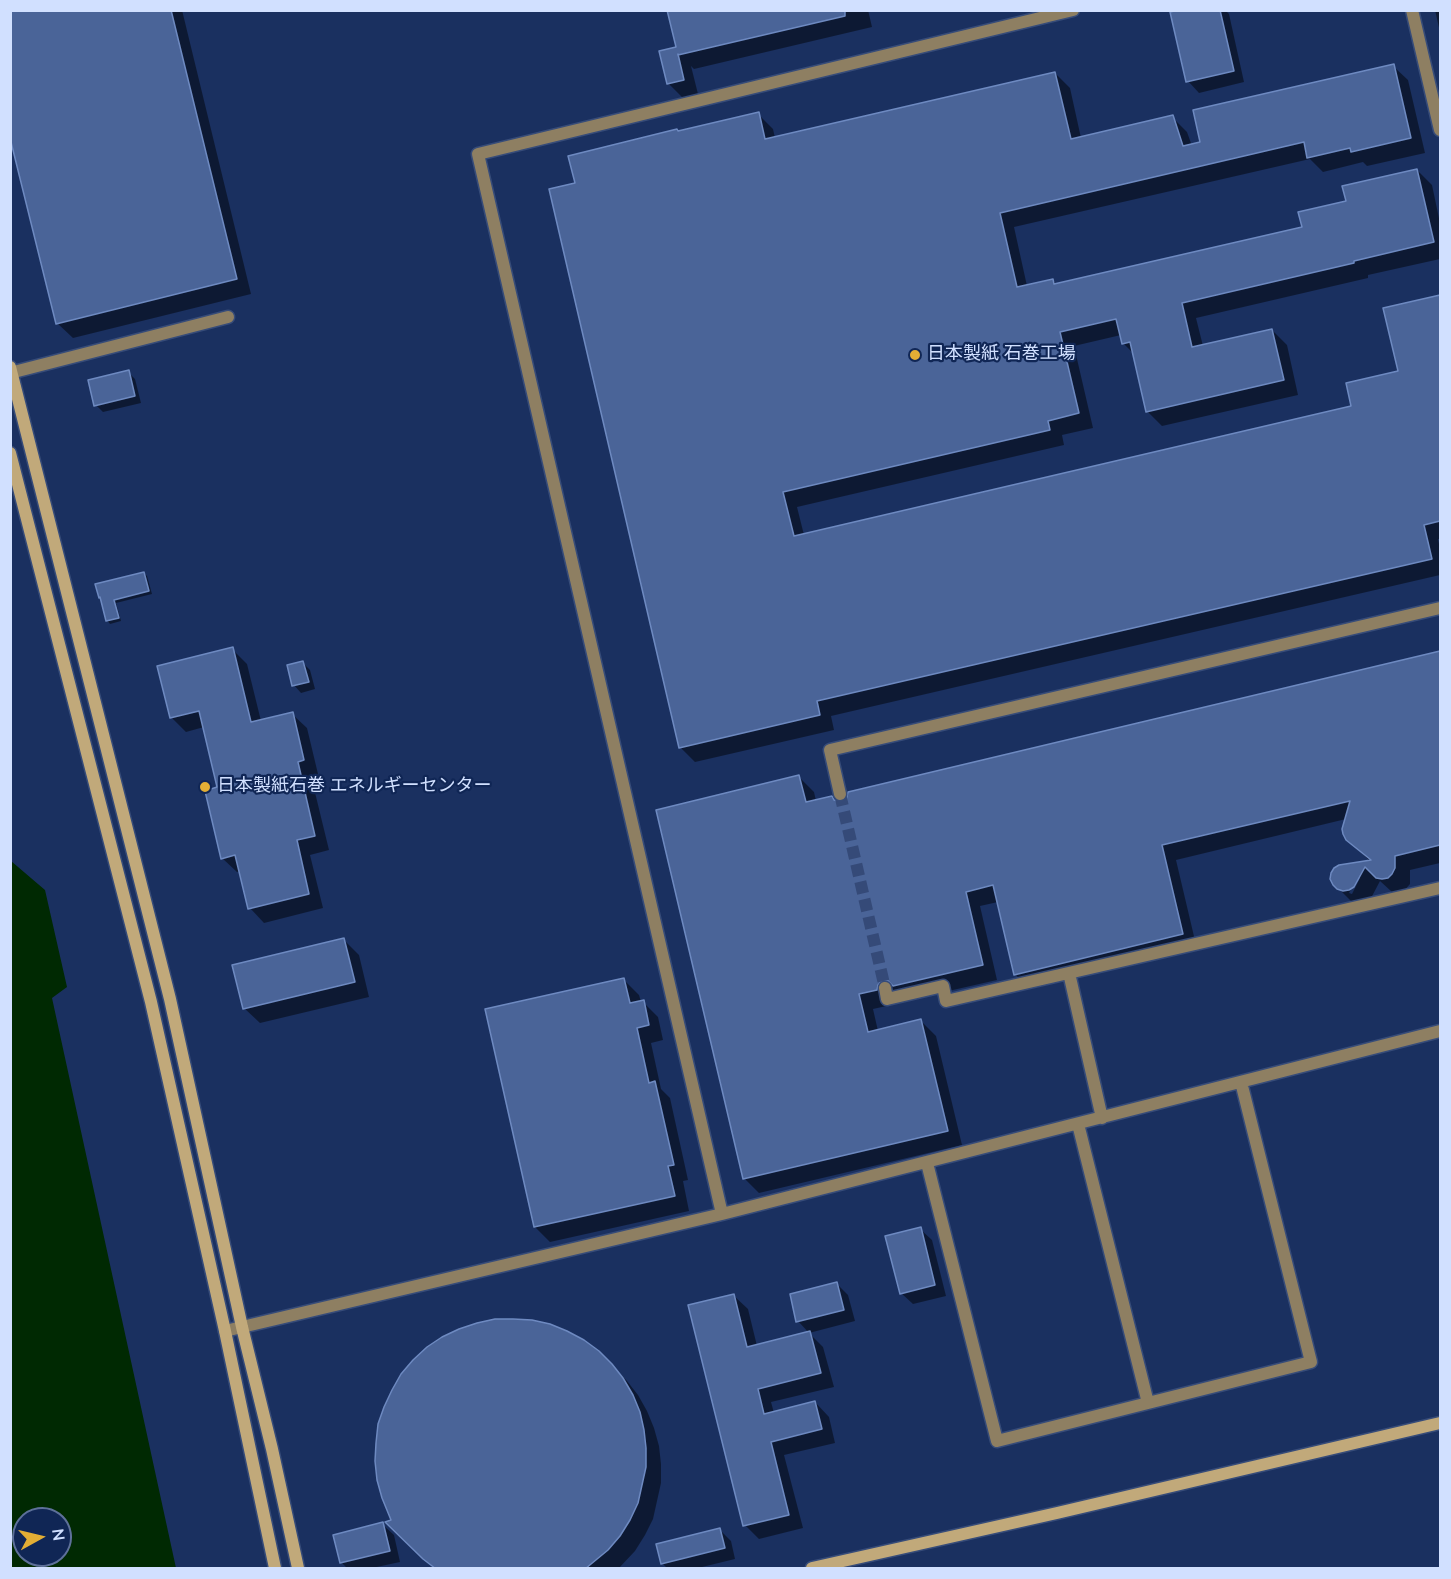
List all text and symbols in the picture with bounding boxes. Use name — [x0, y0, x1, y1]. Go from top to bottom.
place label: 日本製紙 石巻工場 — [927, 344, 1076, 366]
marker: 日本製紙 石巻工場 — [908, 348, 922, 362]
place label: 日本製紙石巻 エネルギーセンター — [217, 776, 492, 798]
marker: 日本製紙石巻 エネルギーセンター — [198, 780, 212, 794]
north arrow — [12, 1507, 72, 1567]
text: N — [46, 1527, 70, 1542]

